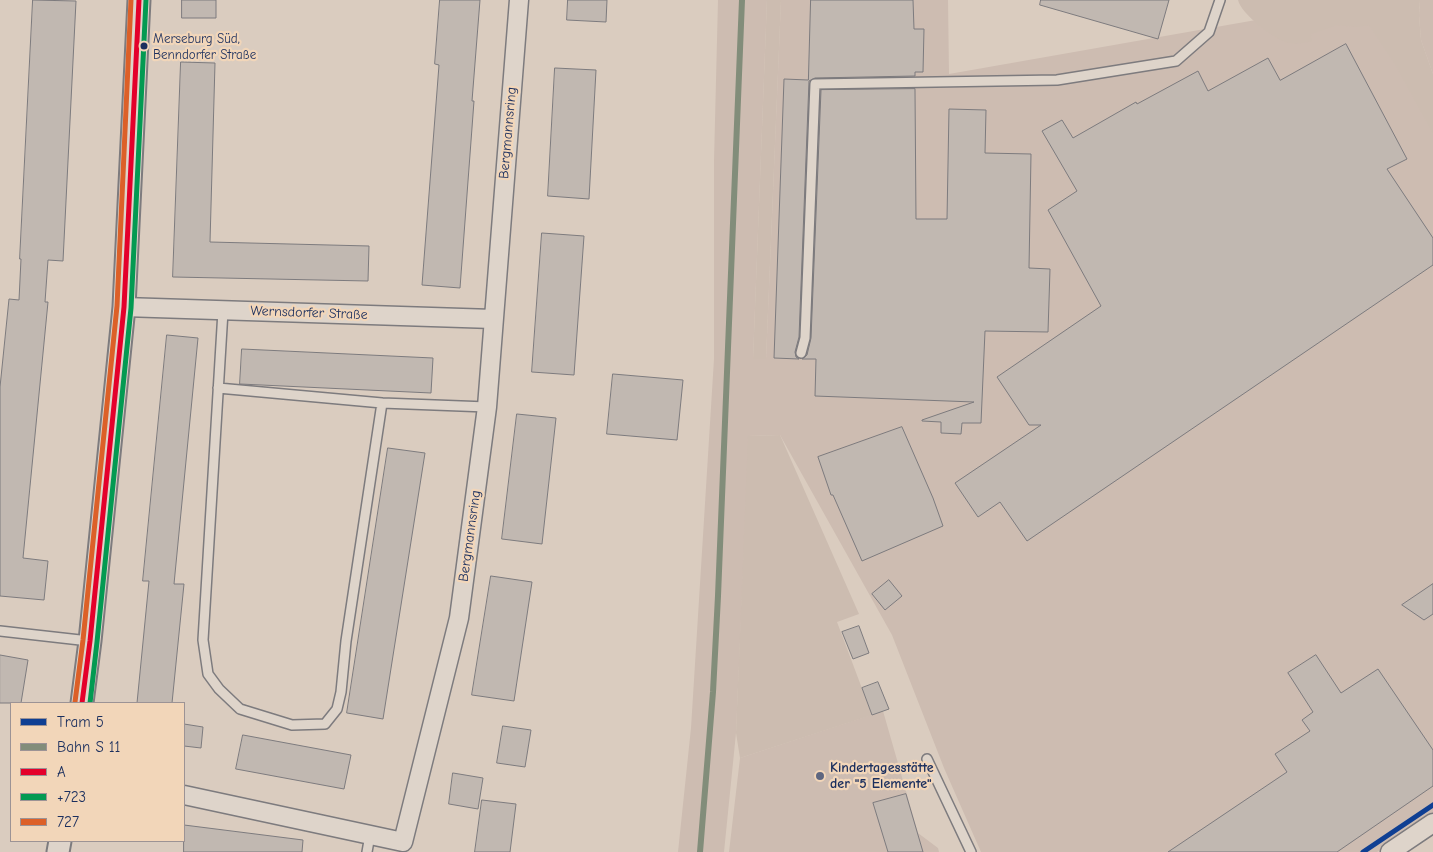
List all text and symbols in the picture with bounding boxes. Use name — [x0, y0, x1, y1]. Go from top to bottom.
place label: Merseburg Süd, Benndorfer Straße — [153, 31, 256, 62]
marker: Merseburg Süd, Benndorfer Straße — [139, 41, 149, 51]
street label: Bergmannsring — [496, 86, 520, 180]
street label: Wernsdorfer Straße — [250, 303, 368, 323]
street label: Bergmannsring — [455, 489, 485, 583]
legend — [10, 702, 185, 842]
text: Tram 5 — [57, 713, 104, 731]
text: Bahn S 11 — [57, 738, 121, 756]
place label: Kindertagesstätte der "5 Elemente" — [830, 760, 934, 792]
text: A — [57, 763, 66, 781]
marker: Kindertagesstätte der "5 Elemente" — [814, 770, 826, 782]
text: +723 — [57, 788, 86, 806]
text: 727 — [57, 813, 79, 831]

